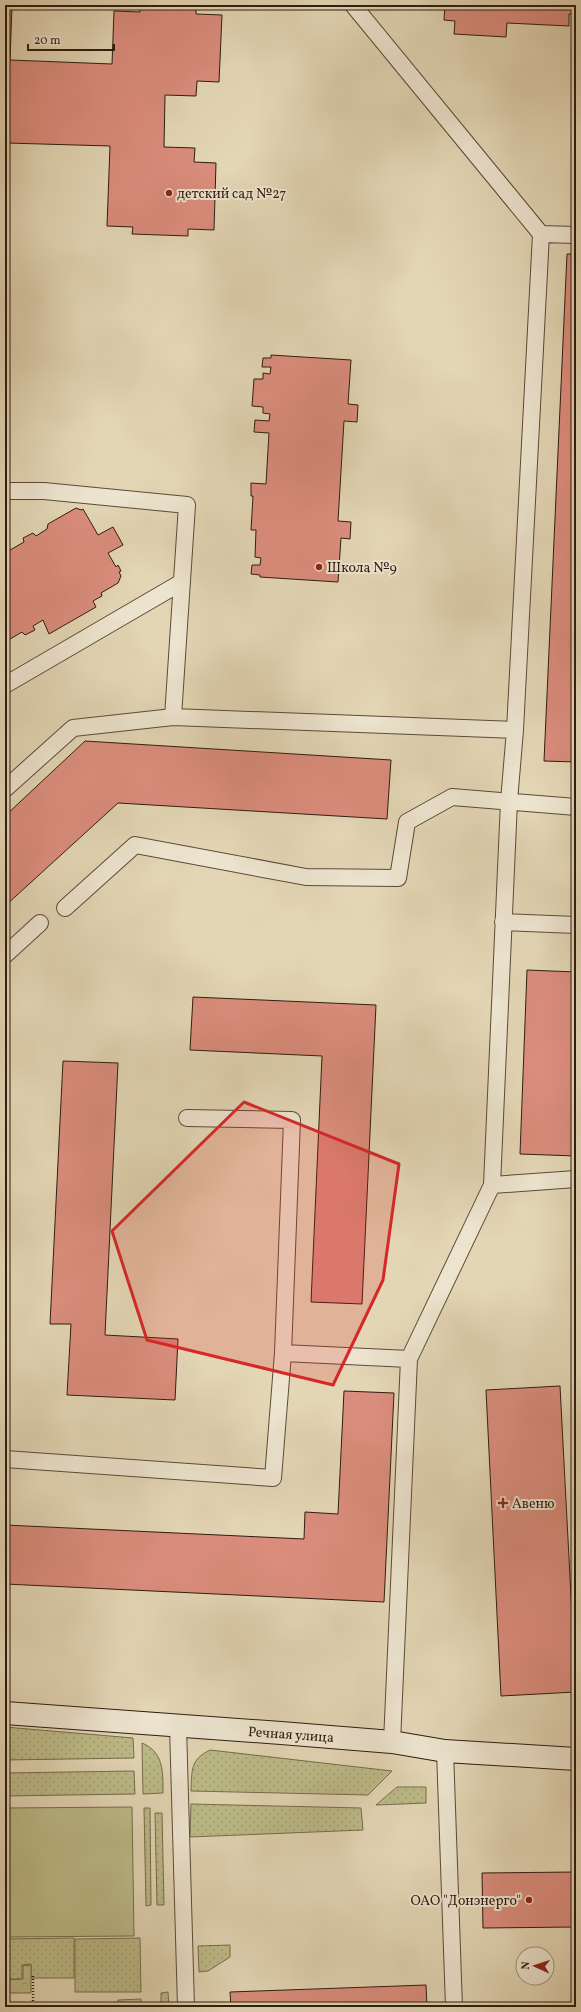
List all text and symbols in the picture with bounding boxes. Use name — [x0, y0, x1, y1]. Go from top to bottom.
scale bar — [28, 26, 114, 52]
text: 20 m — [34, 33, 61, 49]
place label: детский сад №27 — [177, 185, 287, 204]
marker: детский сад №27 — [164, 188, 174, 198]
place label: Школа №9 — [327, 559, 397, 578]
marker: Школа №9 — [314, 562, 324, 572]
place label: Авеню — [512, 1495, 555, 1514]
marker: Авеню — [497, 1497, 509, 1509]
street label: Речная улица — [247, 1723, 335, 1748]
place label: ОАО "Донэнерго" — [410, 1892, 521, 1911]
marker: ОАО "Донэнерго" — [524, 1895, 534, 1905]
north arrow — [515, 1946, 555, 1986]
text: N — [519, 1961, 534, 1970]

